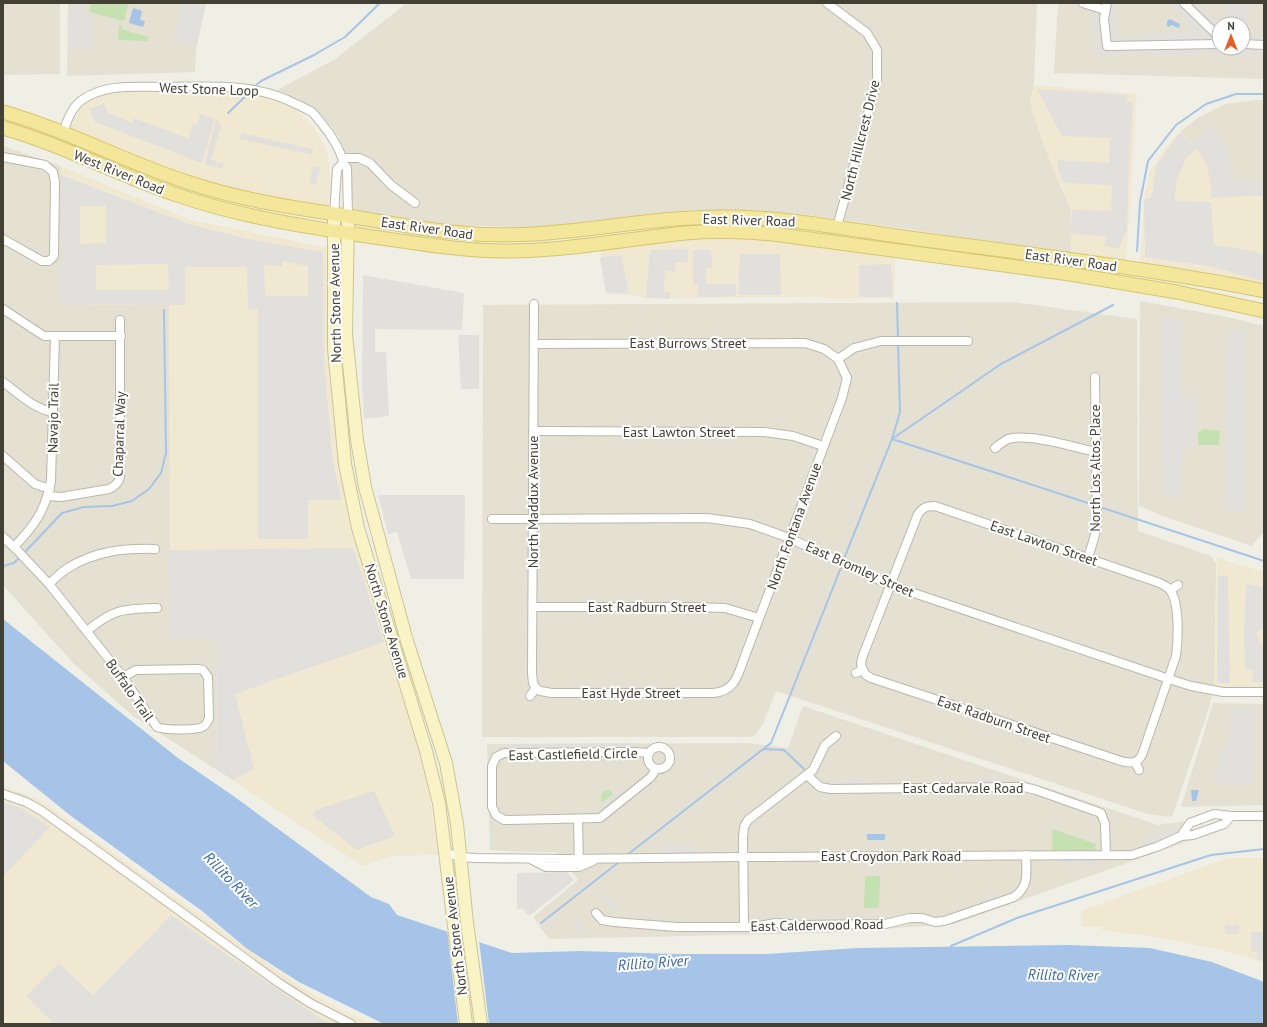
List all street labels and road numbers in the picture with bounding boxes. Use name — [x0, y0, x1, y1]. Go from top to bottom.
street label: West Stone Loop — [159, 78, 259, 100]
street label: North Hillcrest Drive — [836, 78, 884, 202]
street label: West River Road — [71, 146, 167, 198]
street label: East River Road — [702, 209, 796, 231]
street label: East River Road — [380, 213, 474, 243]
street label: North Stone Avenue — [325, 243, 345, 363]
street label: East River Road — [1024, 245, 1118, 275]
street label: East Burrows Street — [629, 334, 747, 352]
street label: Navajo Trail — [43, 383, 63, 453]
street label: Chaparral Way — [109, 390, 130, 477]
street label: North Los Altos Place — [1086, 404, 1104, 532]
street label: East Lawton Street — [623, 423, 735, 441]
street label: North Maddux Avenue — [524, 436, 542, 568]
street label: North Fontana Avenue — [763, 460, 825, 592]
street label: East Lawton Street — [988, 516, 1100, 570]
street label: East Bromley Street — [803, 537, 917, 601]
street label: North Stone Avenue — [361, 561, 413, 681]
street label: East Radburn Street — [588, 598, 707, 616]
street label: Buffalo Trail — [102, 655, 158, 725]
street label: East Hyde Street — [582, 684, 681, 702]
street label: East Radburn Street — [935, 691, 1053, 747]
street label: East Castlefield Circle — [508, 744, 638, 764]
street label: East Cedarvale Road — [903, 779, 1023, 797]
street label: East Croydon Park Road — [821, 847, 961, 865]
street label: North Stone Avenue — [439, 876, 471, 996]
street label: East Calderwood Road — [750, 915, 884, 935]

